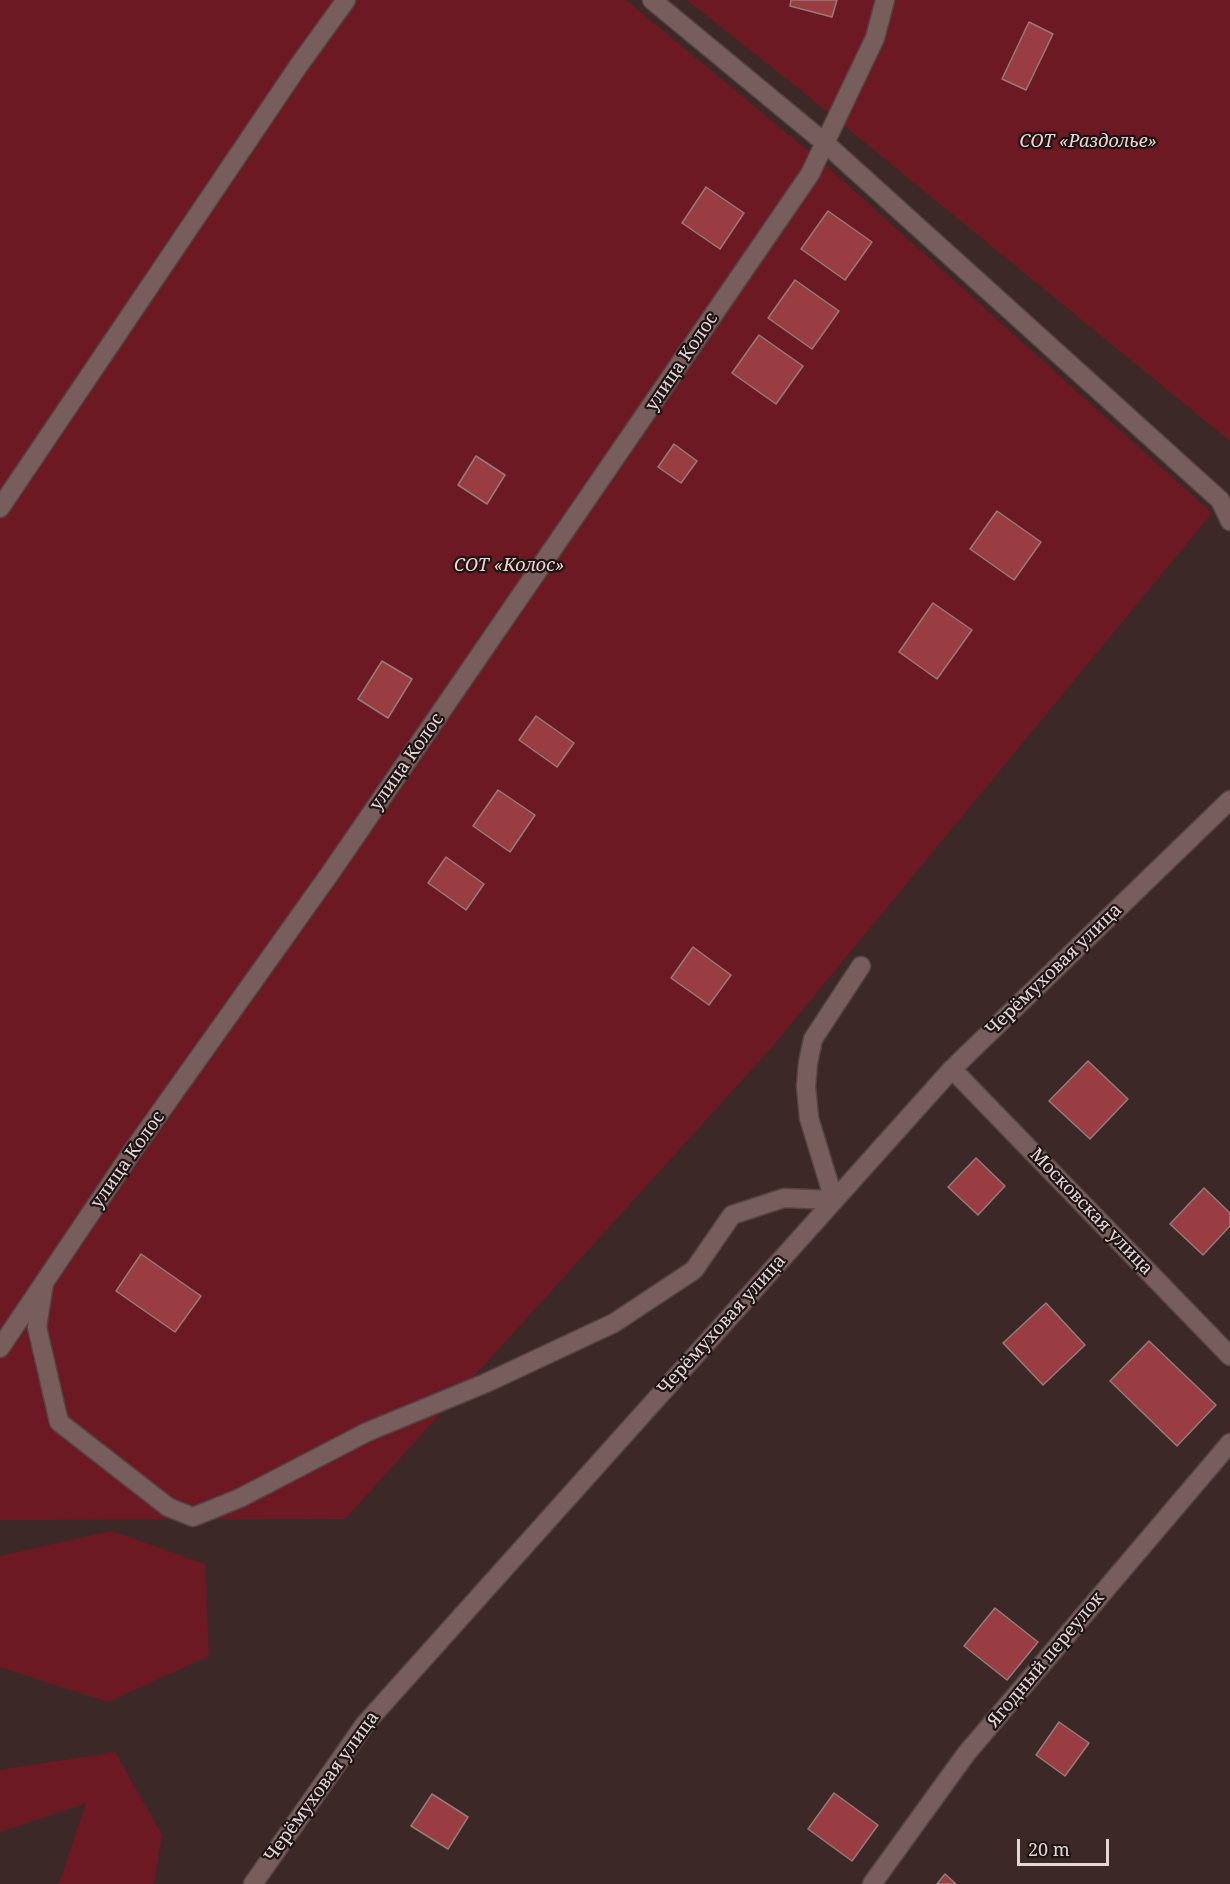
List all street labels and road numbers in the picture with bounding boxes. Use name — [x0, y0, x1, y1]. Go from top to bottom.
street label: улица Колос — [641, 309, 723, 415]
street label: улица Колос — [366, 709, 448, 815]
street label: Черёмуховая улица — [981, 899, 1127, 1041]
street label: улица Колос — [87, 1107, 169, 1213]
street label: Московская улица — [1025, 1144, 1157, 1280]
street label: Черёмуховая улица — [653, 1251, 791, 1399]
street label: Ягодный переулок — [983, 1588, 1109, 1732]
street label: Черёмуховая улица — [260, 1707, 384, 1867]

